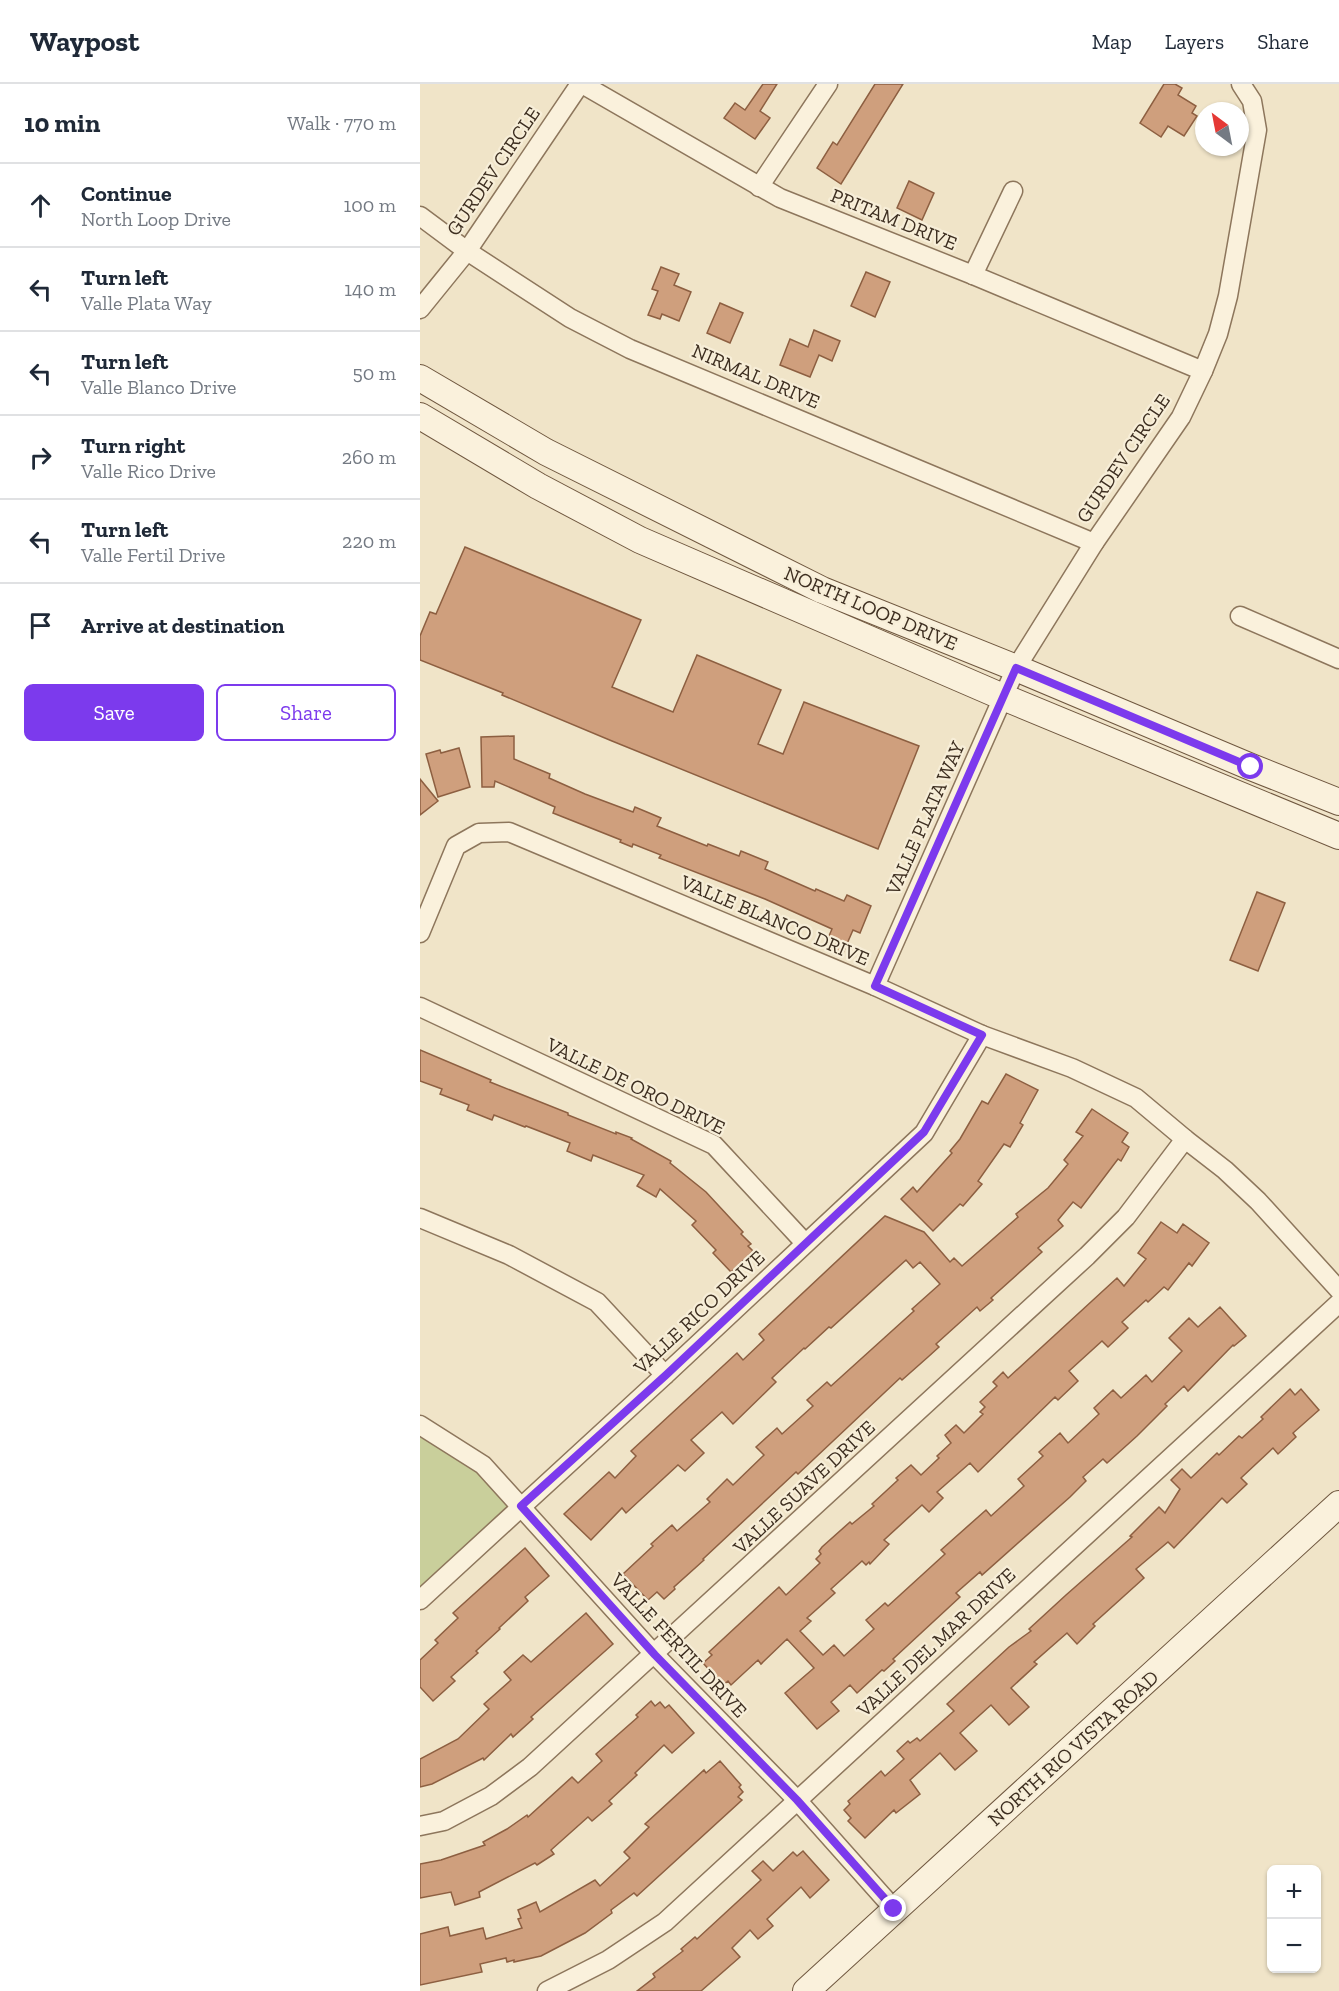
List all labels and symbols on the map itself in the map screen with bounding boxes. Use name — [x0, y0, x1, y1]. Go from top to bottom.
street label: GURDEV CIRCLE — [441, 102, 545, 240]
north arrow — [1195, 102, 1249, 156]
street label: PRITAM DRIVE — [827, 183, 961, 255]
street label: NIRMAL DRIVE — [689, 338, 823, 414]
street label: GURDEV CIRCLE — [1071, 389, 1175, 527]
street label: NORTH LOOP DRIVE — [781, 561, 961, 655]
street label: VALLE PLATA WAY — [880, 737, 970, 899]
route start — [1237, 753, 1263, 779]
street label: VALLE BLANCO DRIVE — [676, 869, 873, 971]
street label: VALLE DE ORO DRIVE — [542, 1032, 729, 1140]
street label: VALLE RICO DRIVE — [628, 1245, 770, 1380]
street label: VALLE SUAVE DRIVE — [727, 1415, 880, 1560]
street label: VALLE DEL MAR DRIVE — [851, 1562, 1020, 1722]
street label: VALLE FERTIL DRIVE — [605, 1567, 752, 1722]
street label: NORTH RIO VISTA ROAD — [983, 1665, 1163, 1831]
route end — [880, 1895, 906, 1921]

